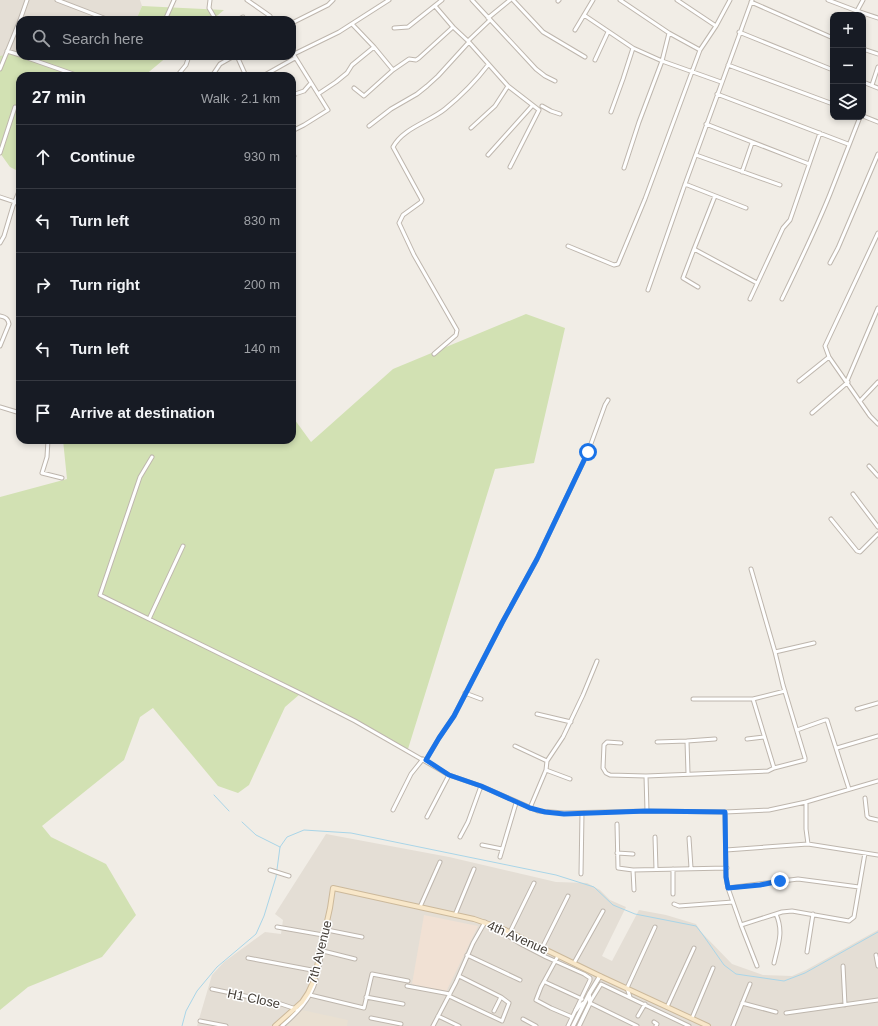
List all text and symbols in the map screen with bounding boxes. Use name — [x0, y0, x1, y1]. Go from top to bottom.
map controls — [830, 12, 866, 120]
button: + — [830, 12, 866, 48]
search box — [16, 16, 296, 60]
icon: search — [30, 27, 52, 49]
text: Search here — [62, 30, 144, 47]
button: − — [830, 48, 866, 84]
button: layers — [830, 84, 866, 120]
text: 27 min — [32, 88, 86, 107]
text: Walk · 2.1 km — [201, 91, 280, 106]
icon: ahead — [32, 146, 54, 168]
text: Continue — [70, 148, 135, 165]
text: 930 m — [244, 149, 280, 164]
icon: left — [32, 210, 54, 232]
text: Turn left — [70, 212, 129, 229]
text: 830 m — [244, 213, 280, 228]
icon: right — [32, 274, 54, 296]
text: Turn right — [70, 276, 140, 293]
text: 200 m — [244, 277, 280, 292]
icon: left — [32, 338, 54, 360]
text: Turn left — [70, 340, 129, 357]
text: 140 m — [244, 341, 280, 356]
icon: arrive — [32, 402, 54, 424]
text: Arrive at destination — [70, 404, 215, 421]
route start — [579, 443, 597, 461]
route end — [771, 872, 789, 890]
street label: 4th Avenue — [485, 917, 550, 957]
street label: 7th Avenue — [304, 919, 335, 985]
street label: H1 Close — [226, 986, 282, 1011]

